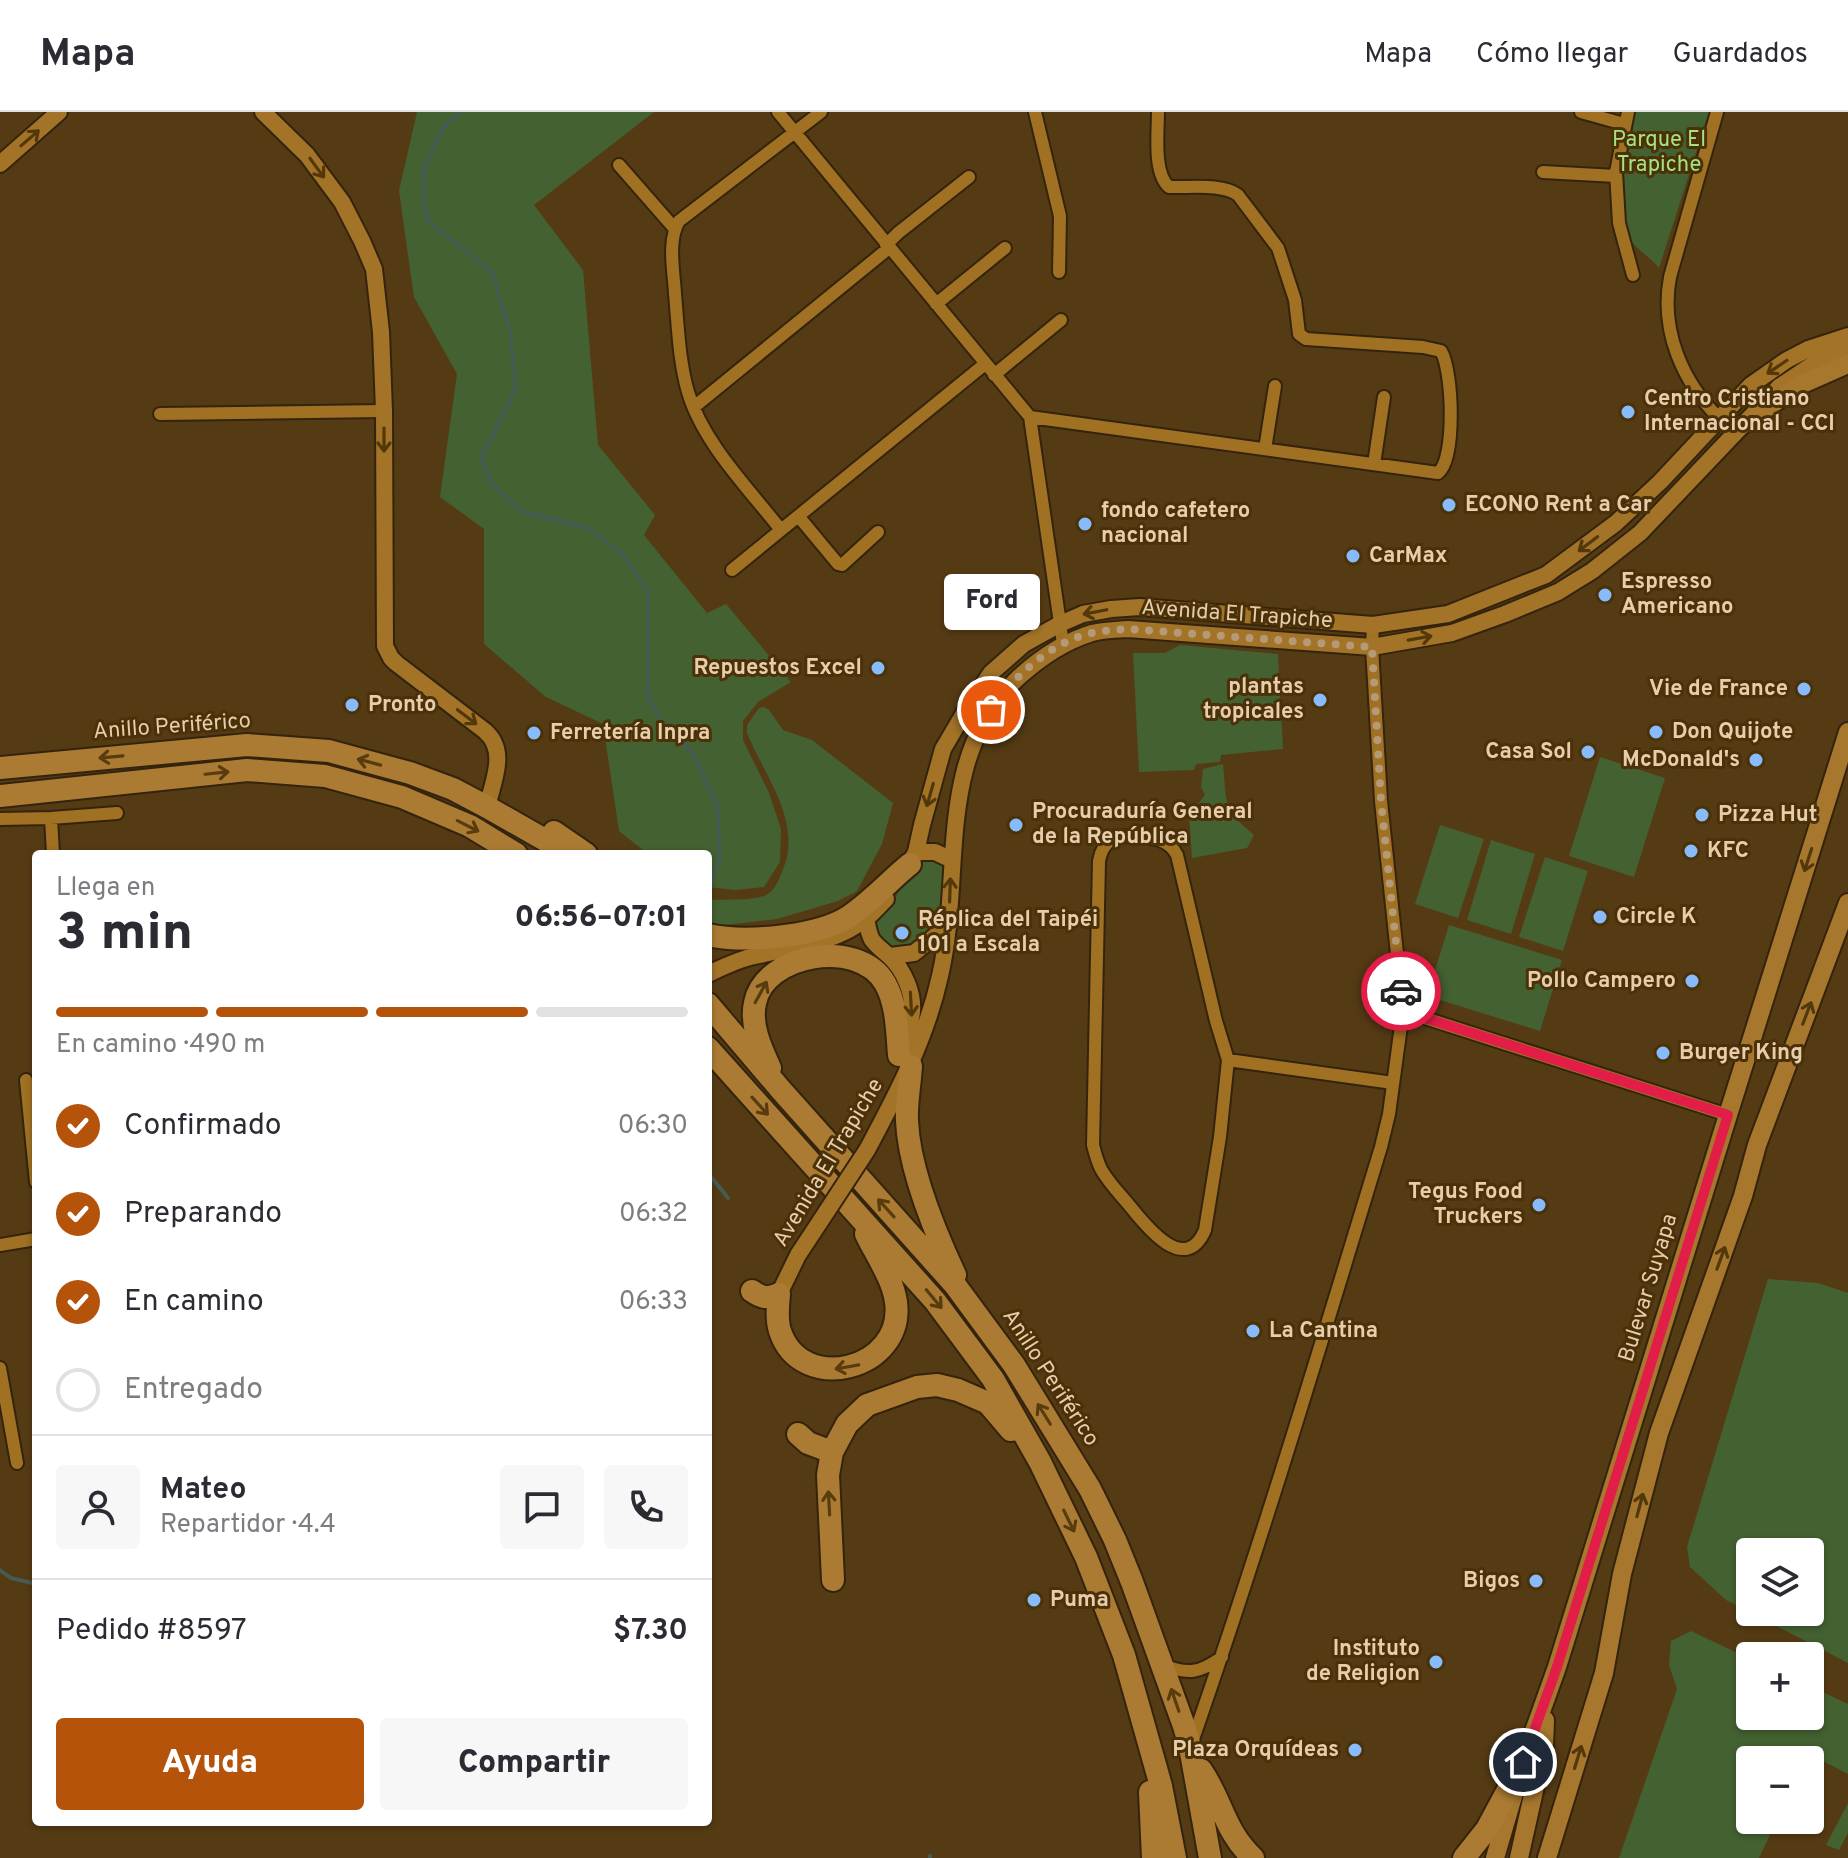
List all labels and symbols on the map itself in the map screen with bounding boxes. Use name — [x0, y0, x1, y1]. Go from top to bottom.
park label: Parque El Trapiche — [1612, 127, 1706, 179]
one-way arrow — [19, 129, 39, 147]
one-way arrow — [308, 157, 325, 178]
one-way arrow — [1767, 359, 1789, 375]
place label: Centro Cristiano Internacional - CCI — [1644, 386, 1835, 438]
marker: Centro Cristiano Internacional - CCI — [1619, 403, 1637, 421]
one-way arrow — [376, 426, 392, 453]
place label: ECONO Rent a Car — [1465, 492, 1652, 519]
marker: ECONO Rent a Car — [1440, 496, 1458, 514]
place label: fondo cafetero nacional — [1101, 498, 1250, 550]
marker: fondo cafetero nacional — [1076, 515, 1094, 533]
one-way arrow — [1577, 536, 1599, 552]
place label: CarMax — [1369, 543, 1448, 570]
marker: CarMax — [1344, 547, 1362, 565]
place label: Espresso Americano — [1621, 569, 1734, 621]
callout: Ford — [943, 574, 1039, 630]
marker: Espresso Americano — [1596, 586, 1614, 604]
street label: Avenida El Trapiche — [1140, 595, 1334, 635]
one-way arrow — [1083, 605, 1109, 620]
one-way arrow — [1406, 630, 1432, 645]
place label: Repuestos Excel — [694, 655, 862, 682]
marker: Repuestos Excel — [869, 659, 887, 677]
place label: plantas tropicales — [1203, 674, 1304, 726]
pin — [957, 676, 1025, 744]
place label: Vie de France — [1649, 676, 1788, 703]
marker: Vie de France — [1795, 680, 1813, 698]
marker: plantas tropicales — [1311, 691, 1329, 709]
place label: Pronto — [368, 692, 437, 719]
marker: Pronto — [343, 696, 361, 714]
street label: Anillo Periférico — [92, 708, 252, 746]
one-way arrow — [456, 708, 477, 725]
place label: Don Quijote — [1672, 719, 1793, 746]
place label: Ferretería Inpra — [550, 720, 710, 747]
marker: Don Quijote — [1647, 723, 1665, 741]
marker: Ferretería Inpra — [525, 724, 543, 742]
place label: Casa Sol — [1485, 739, 1572, 766]
marker: Casa Sol — [1579, 743, 1597, 761]
place label: McDonald's — [1622, 747, 1740, 774]
one-way arrow — [98, 750, 125, 765]
marker: McDonald's — [1747, 751, 1765, 769]
one-way arrow — [356, 753, 382, 768]
one-way arrow — [203, 766, 230, 781]
one-way arrow — [922, 781, 937, 807]
place label: Procuraduría General de la República — [1032, 799, 1253, 851]
place label: Pizza Hut — [1718, 802, 1817, 829]
marker: Pizza Hut — [1693, 806, 1711, 824]
marker: Procuraduría General de la República — [1007, 816, 1025, 834]
one-way arrow — [455, 818, 479, 834]
place label: KFC — [1707, 838, 1749, 865]
marker: KFC — [1682, 842, 1700, 860]
one-way arrow — [1800, 847, 1815, 873]
one-way arrow — [943, 877, 958, 904]
place label: Circle K — [1616, 904, 1697, 931]
place label: Réplica del Taipéi 101 a Escala — [918, 907, 1098, 959]
marker: Circle K — [1591, 908, 1609, 926]
marker: Réplica del Taipéi 101 a Escala — [893, 924, 911, 942]
courier — [1361, 951, 1441, 1031]
place label: Pollo Campero — [1527, 968, 1676, 995]
marker: Pollo Campero — [1683, 972, 1701, 990]
one-way arrow — [754, 981, 770, 1004]
one-way arrow — [903, 990, 918, 1017]
one-way arrow — [1801, 1001, 1815, 1026]
place label: Burger King — [1679, 1040, 1803, 1067]
marker: Burger King — [1654, 1044, 1672, 1062]
street label: Avenida El Trapiche — [768, 1074, 890, 1252]
one-way arrow — [751, 1095, 769, 1115]
place label: Tegus Food Truckers — [1408, 1179, 1523, 1231]
marker: Tegus Food Truckers — [1530, 1196, 1548, 1214]
one-way arrow — [877, 1198, 896, 1218]
street label: Bulevar Suyapa — [1614, 1211, 1684, 1365]
one-way arrow — [1714, 1245, 1729, 1270]
one-way arrow — [924, 1289, 942, 1310]
street label: Anillo Periférico — [996, 1304, 1104, 1452]
place label: La Cantina — [1269, 1318, 1378, 1345]
marker: La Cantina — [1244, 1322, 1262, 1340]
one-way arrow — [835, 1360, 860, 1375]
one-way arrow — [1036, 1403, 1052, 1426]
one-way arrow — [822, 1490, 837, 1517]
one-way arrow — [1633, 1492, 1648, 1518]
one-way arrow — [1062, 1508, 1077, 1532]
place label: Bigos — [1463, 1568, 1520, 1595]
marker: Bigos — [1527, 1572, 1545, 1590]
place label: Puma — [1050, 1587, 1109, 1614]
marker: Puma — [1025, 1591, 1043, 1609]
place label: Instituto de Religion — [1306, 1636, 1420, 1688]
marker: Instituto de Religion — [1427, 1653, 1445, 1671]
one-way arrow — [1166, 1688, 1181, 1713]
pin — [1489, 1728, 1557, 1796]
place label: Plaza Orquídeas — [1172, 1737, 1339, 1764]
marker: Plaza Orquídeas — [1346, 1741, 1364, 1759]
one-way arrow — [1571, 1744, 1586, 1770]

